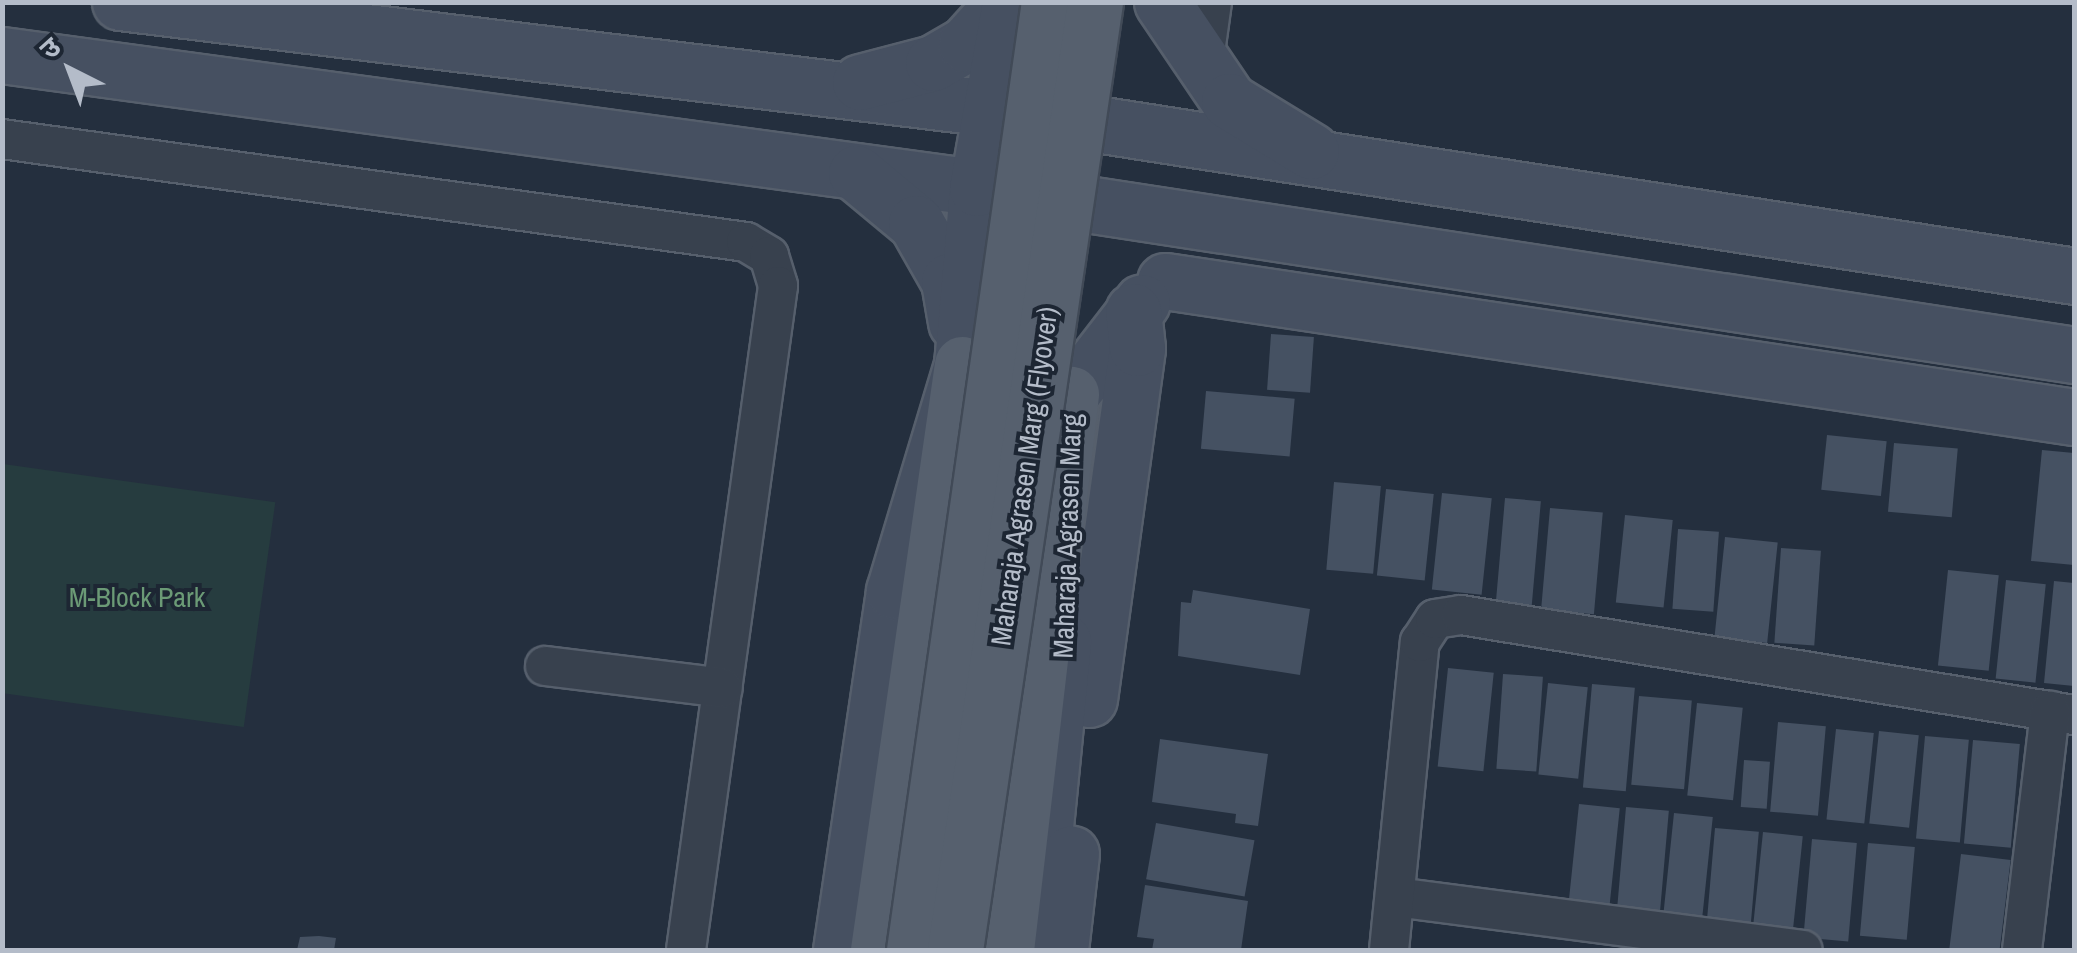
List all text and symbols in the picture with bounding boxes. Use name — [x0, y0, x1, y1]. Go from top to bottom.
north arrow — [20, 20, 120, 120]
text: उ — [31, 28, 69, 67]
street label: Maharaja Agrasen Marg (Flyover) — [983, 304, 1065, 648]
street label: Maharaja Agrasen Marg — [1046, 412, 1088, 660]
park label: M-Block Park — [69, 580, 205, 614]

